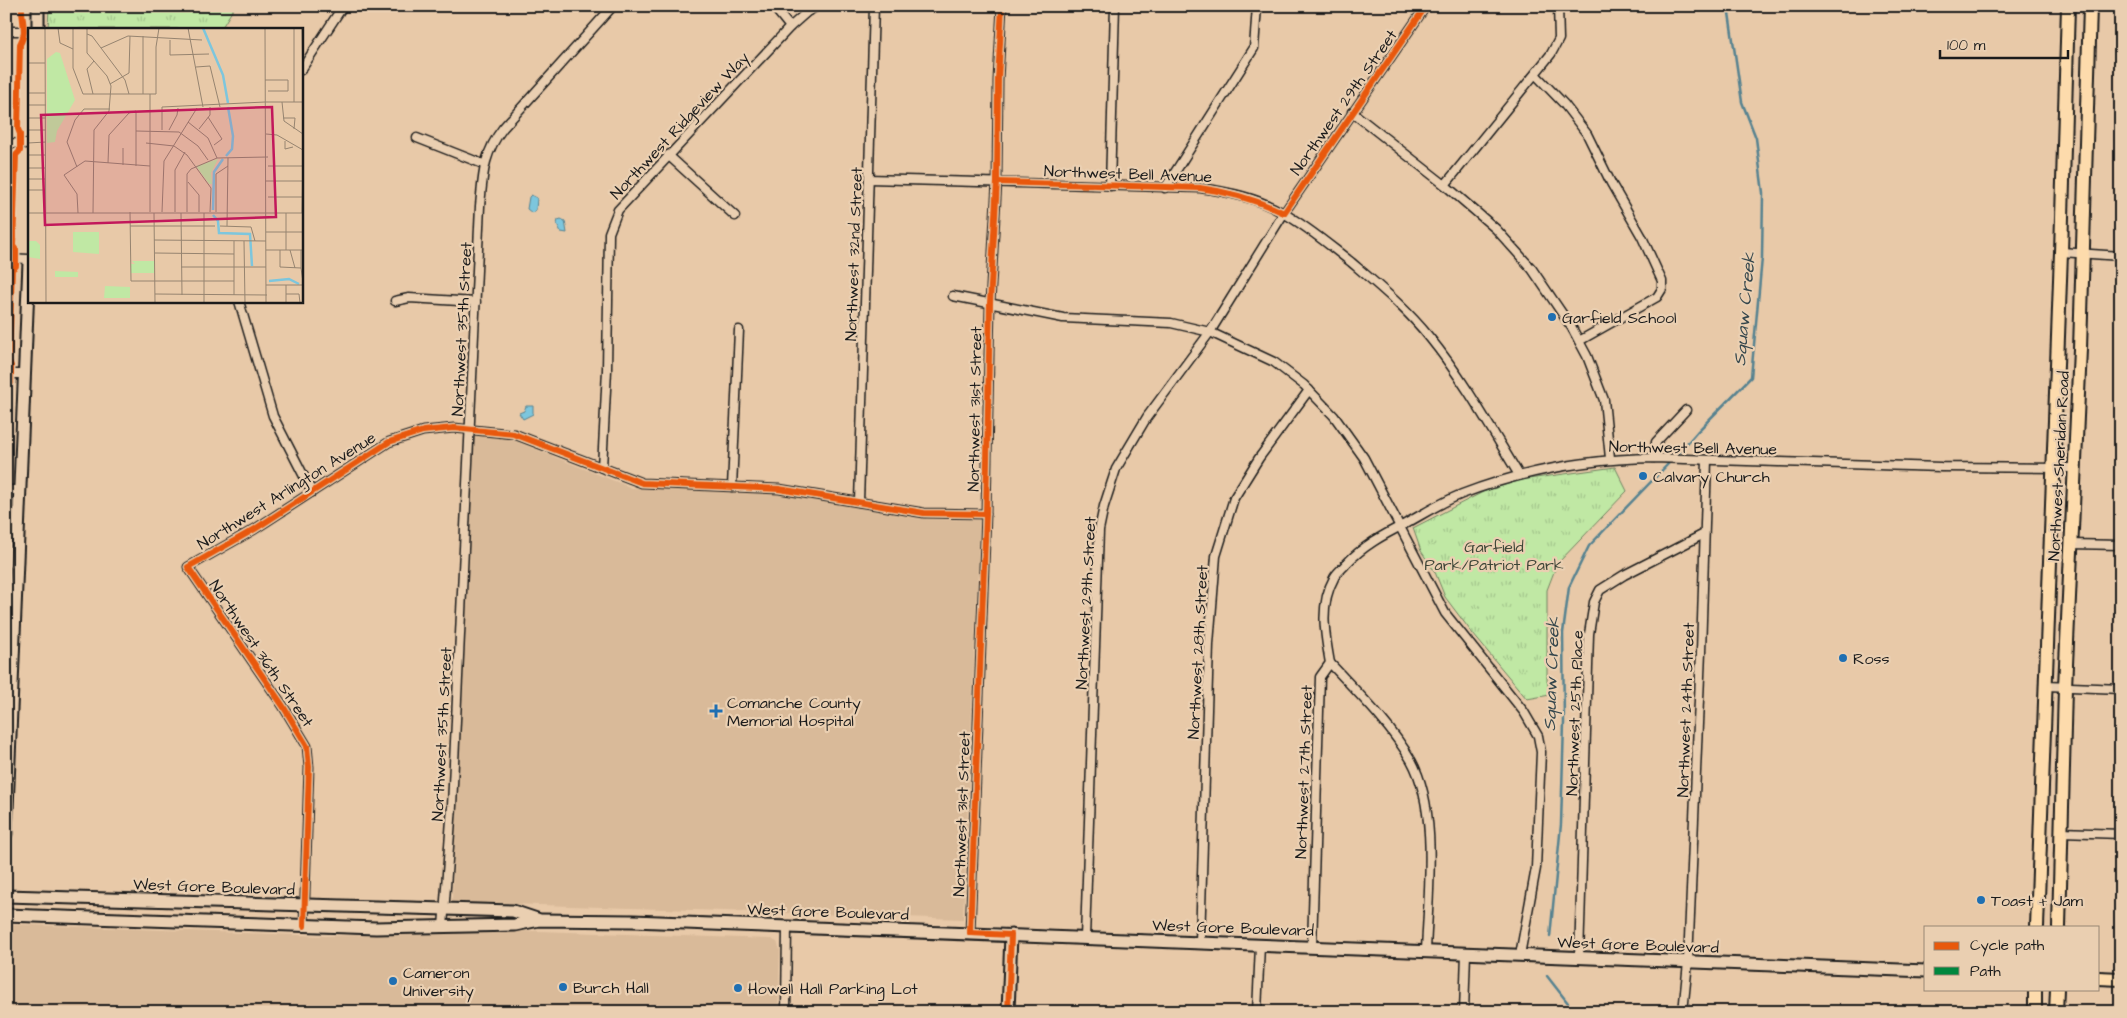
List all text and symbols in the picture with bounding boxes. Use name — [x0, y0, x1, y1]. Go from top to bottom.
street label: Northwest 29th Street — [1285, 25, 1403, 180]
inset map — [28, 28, 302, 302]
scale bar — [1940, 28, 2067, 60]
text: 100 m — [1947, 35, 1986, 56]
street label: Northwest Ridgeview Way — [605, 47, 755, 205]
street label: Northwest Bell Avenue — [1044, 160, 1213, 188]
street label: Northwest 32nd Street — [840, 166, 868, 341]
street label: Northwest 35th Street — [446, 241, 478, 417]
water label: Squaw Creek — [1727, 250, 1762, 367]
place label: Garfield School — [1562, 307, 1677, 329]
marker: Garfield School — [1546, 311, 1558, 323]
street label: Northwest 31st Street — [963, 326, 987, 492]
street label: Northwest Sheridan Road — [2043, 370, 2075, 562]
street label: Northwest Arlington Avenue — [193, 427, 381, 556]
street label: Northwest Bell Avenue — [1609, 436, 1778, 460]
place label: Calvary Church — [1653, 466, 1770, 489]
marker: Calvary Church — [1637, 470, 1649, 482]
street label: Northwest 29th Street — [1070, 515, 1102, 690]
park label: Garfield Park/Patriot Park — [1424, 536, 1564, 576]
street label: Northwest 28th Street — [1182, 564, 1214, 740]
street label: Northwest 36th Street — [204, 576, 319, 732]
water label: Squaw Creek — [1537, 616, 1566, 731]
street label: Northwest 24th Street — [1672, 622, 1700, 798]
street label: Northwest 25th Place — [1561, 630, 1589, 796]
street label: Northwest 35th Street — [426, 646, 458, 822]
place label: Ross — [1853, 648, 1889, 670]
marker: Ross — [1837, 652, 1849, 664]
street label: Northwest 27th Street — [1290, 684, 1318, 859]
place label: Comanche County Memorial Hospital — [727, 692, 861, 732]
marker: Comanche County Memorial Hospital — [709, 704, 723, 718]
street label: Northwest 31st Street — [948, 731, 976, 897]
street label: West Gore Boulevard — [133, 873, 295, 901]
place label: Toast + Jam — [1991, 890, 2083, 912]
marker: Toast + Jam — [1975, 894, 1987, 906]
street label: West Gore Boulevard — [747, 898, 909, 926]
street label: West Gore Boulevard — [1152, 914, 1314, 942]
legend — [1924, 926, 2100, 990]
street label: West Gore Boulevard — [1557, 931, 1719, 959]
text: Cycle path — [1970, 935, 2045, 957]
text: Path — [1970, 961, 2001, 982]
place label: Cameron University — [403, 962, 474, 1003]
marker: Cameron University — [387, 975, 399, 987]
place label: Burch Hall — [573, 977, 649, 999]
place label: Howell Hall Parking Lot — [748, 978, 918, 1001]
marker: Burch Hall — [557, 981, 569, 993]
marker: Howell Hall Parking Lot — [732, 982, 744, 994]

